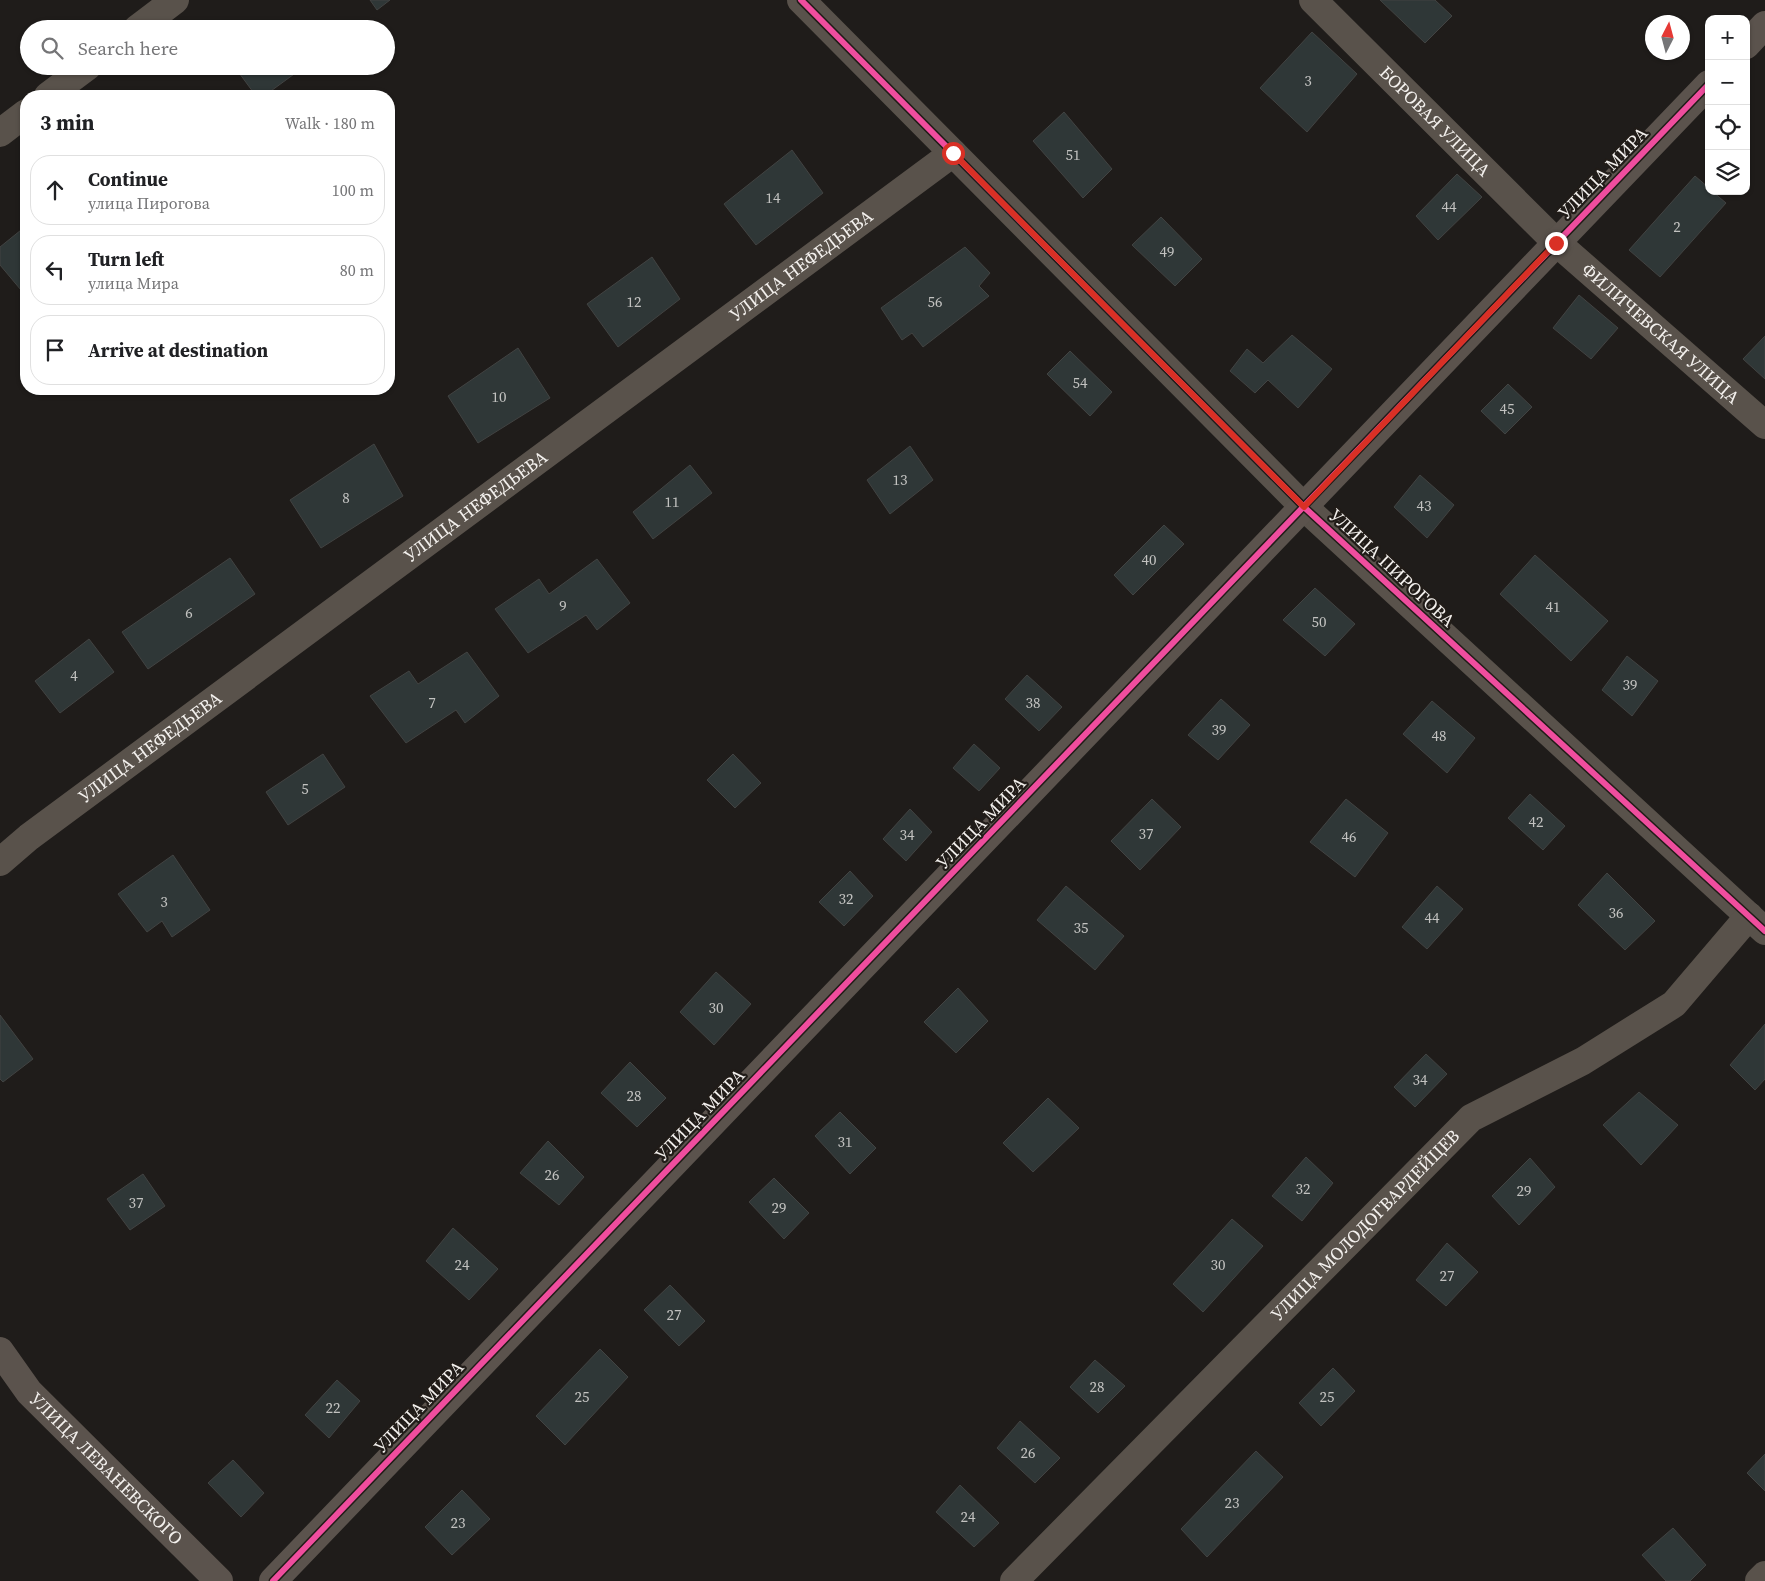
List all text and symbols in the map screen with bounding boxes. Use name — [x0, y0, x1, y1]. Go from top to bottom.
north arrow — [1645, 15, 1690, 60]
map controls — [1705, 15, 1750, 195]
button: + — [1705, 15, 1750, 60]
search box — [20, 20, 395, 75]
icon: search — [38, 34, 66, 62]
text: Search here — [78, 35, 178, 61]
street label: БОРОВАЯ УЛИЦА — [1374, 60, 1496, 182]
button: − — [1705, 60, 1750, 105]
house number: 3 — [1304, 70, 1312, 91]
button: locate — [1705, 105, 1750, 150]
text: 3 min — [40, 108, 95, 137]
text: Walk · 180 m — [285, 112, 375, 134]
street label: УЛИЦА МИРА — [1552, 121, 1653, 224]
route start — [942, 142, 965, 165]
house number: 51 — [1065, 144, 1081, 165]
button: layers — [1705, 150, 1750, 195]
text: Continue — [88, 166, 168, 192]
icon: ahead — [41, 176, 69, 204]
text: 100 m — [332, 179, 374, 201]
house number: 14 — [765, 187, 781, 208]
text: улица Пирогова — [88, 192, 210, 214]
house number: 44 — [1441, 196, 1457, 217]
street label: УЛИЦА НЕФЕДЬЕВА — [724, 203, 878, 327]
house number: 2 — [1673, 216, 1681, 237]
route end — [1545, 232, 1568, 255]
house number: 49 — [1159, 241, 1175, 262]
text: Turn left — [88, 246, 164, 272]
icon: left — [41, 256, 69, 284]
street label: ФИЛИЧЕВСКАЯ УЛИЦА — [1577, 257, 1745, 409]
text: 80 m — [340, 259, 374, 281]
text: улица Мира — [88, 272, 179, 294]
house number: 12 — [626, 291, 642, 312]
house number: 56 — [927, 291, 943, 312]
icon: arrive — [41, 336, 69, 364]
text: Arrive at destination — [88, 337, 268, 363]
house number: 54 — [1072, 372, 1088, 393]
house number: 10 — [491, 386, 507, 407]
house number: 45 — [1499, 398, 1515, 419]
street label: УЛИЦА НЕФЕДЬЕВА — [398, 444, 552, 567]
house number: 13 — [892, 469, 908, 490]
house number: 8 — [342, 487, 350, 508]
house number: 11 — [664, 491, 680, 512]
house number: 43 — [1416, 495, 1432, 516]
street label: УЛИЦА ПИРОГОВА — [1324, 503, 1461, 633]
house number: 40 — [1141, 549, 1157, 570]
house number: 9 — [559, 595, 567, 616]
house number: 41 — [1545, 596, 1561, 617]
house number: 6 — [185, 602, 193, 623]
house number: 50 — [1311, 611, 1327, 632]
house number: 4 — [70, 665, 78, 686]
house number: 39 — [1622, 674, 1638, 695]
street label: УЛИЦА НЕФЕДЬЕВА — [73, 685, 227, 808]
house number: 7 — [428, 692, 436, 713]
house number: 38 — [1025, 692, 1041, 713]
house number: 39 — [1211, 719, 1227, 740]
house number: 48 — [1431, 725, 1447, 746]
street label: УЛИЦА МИРА — [930, 771, 1031, 874]
house number: 5 — [301, 778, 309, 799]
house number: 42 — [1528, 811, 1544, 832]
house number: 37 — [1138, 823, 1154, 844]
house number: 34 — [899, 824, 915, 845]
house number: 46 — [1341, 826, 1357, 847]
house number: 32 — [838, 888, 854, 909]
house number: 3 — [160, 891, 168, 912]
house number: 36 — [1608, 902, 1624, 923]
house number: 44 — [1424, 907, 1440, 928]
house number: 35 — [1073, 917, 1089, 938]
house number: 30 — [708, 997, 724, 1018]
street label: УЛИЦА МИРА — [649, 1063, 750, 1166]
house number: 34 — [1412, 1069, 1428, 1090]
house number: 28 — [626, 1085, 642, 1106]
street label: УЛИЦА МОЛОДОГВАРДЕЙЦЕВ — [1265, 1124, 1465, 1326]
house number: 31 — [837, 1131, 853, 1152]
house number: 26 — [544, 1164, 560, 1185]
house number: 32 — [1295, 1178, 1311, 1199]
house number: 29 — [1516, 1180, 1532, 1201]
house number: 37 — [128, 1192, 144, 1213]
house number: 29 — [771, 1197, 787, 1218]
house number: 24 — [454, 1254, 470, 1275]
house number: 30 — [1210, 1254, 1226, 1275]
house number: 27 — [1439, 1265, 1455, 1286]
house number: 27 — [666, 1304, 682, 1325]
street label: УЛИЦА МИРА — [368, 1355, 469, 1458]
house number: 28 — [1089, 1376, 1105, 1397]
street label: УЛИЦА ЛЕВАНЕВСКОГО — [24, 1386, 189, 1550]
house number: 25 — [574, 1386, 590, 1407]
house number: 25 — [1319, 1386, 1335, 1407]
house number: 22 — [325, 1397, 341, 1418]
house number: 26 — [1020, 1442, 1036, 1463]
house number: 23 — [1224, 1492, 1240, 1513]
house number: 24 — [960, 1506, 976, 1527]
house number: 23 — [450, 1512, 466, 1533]

